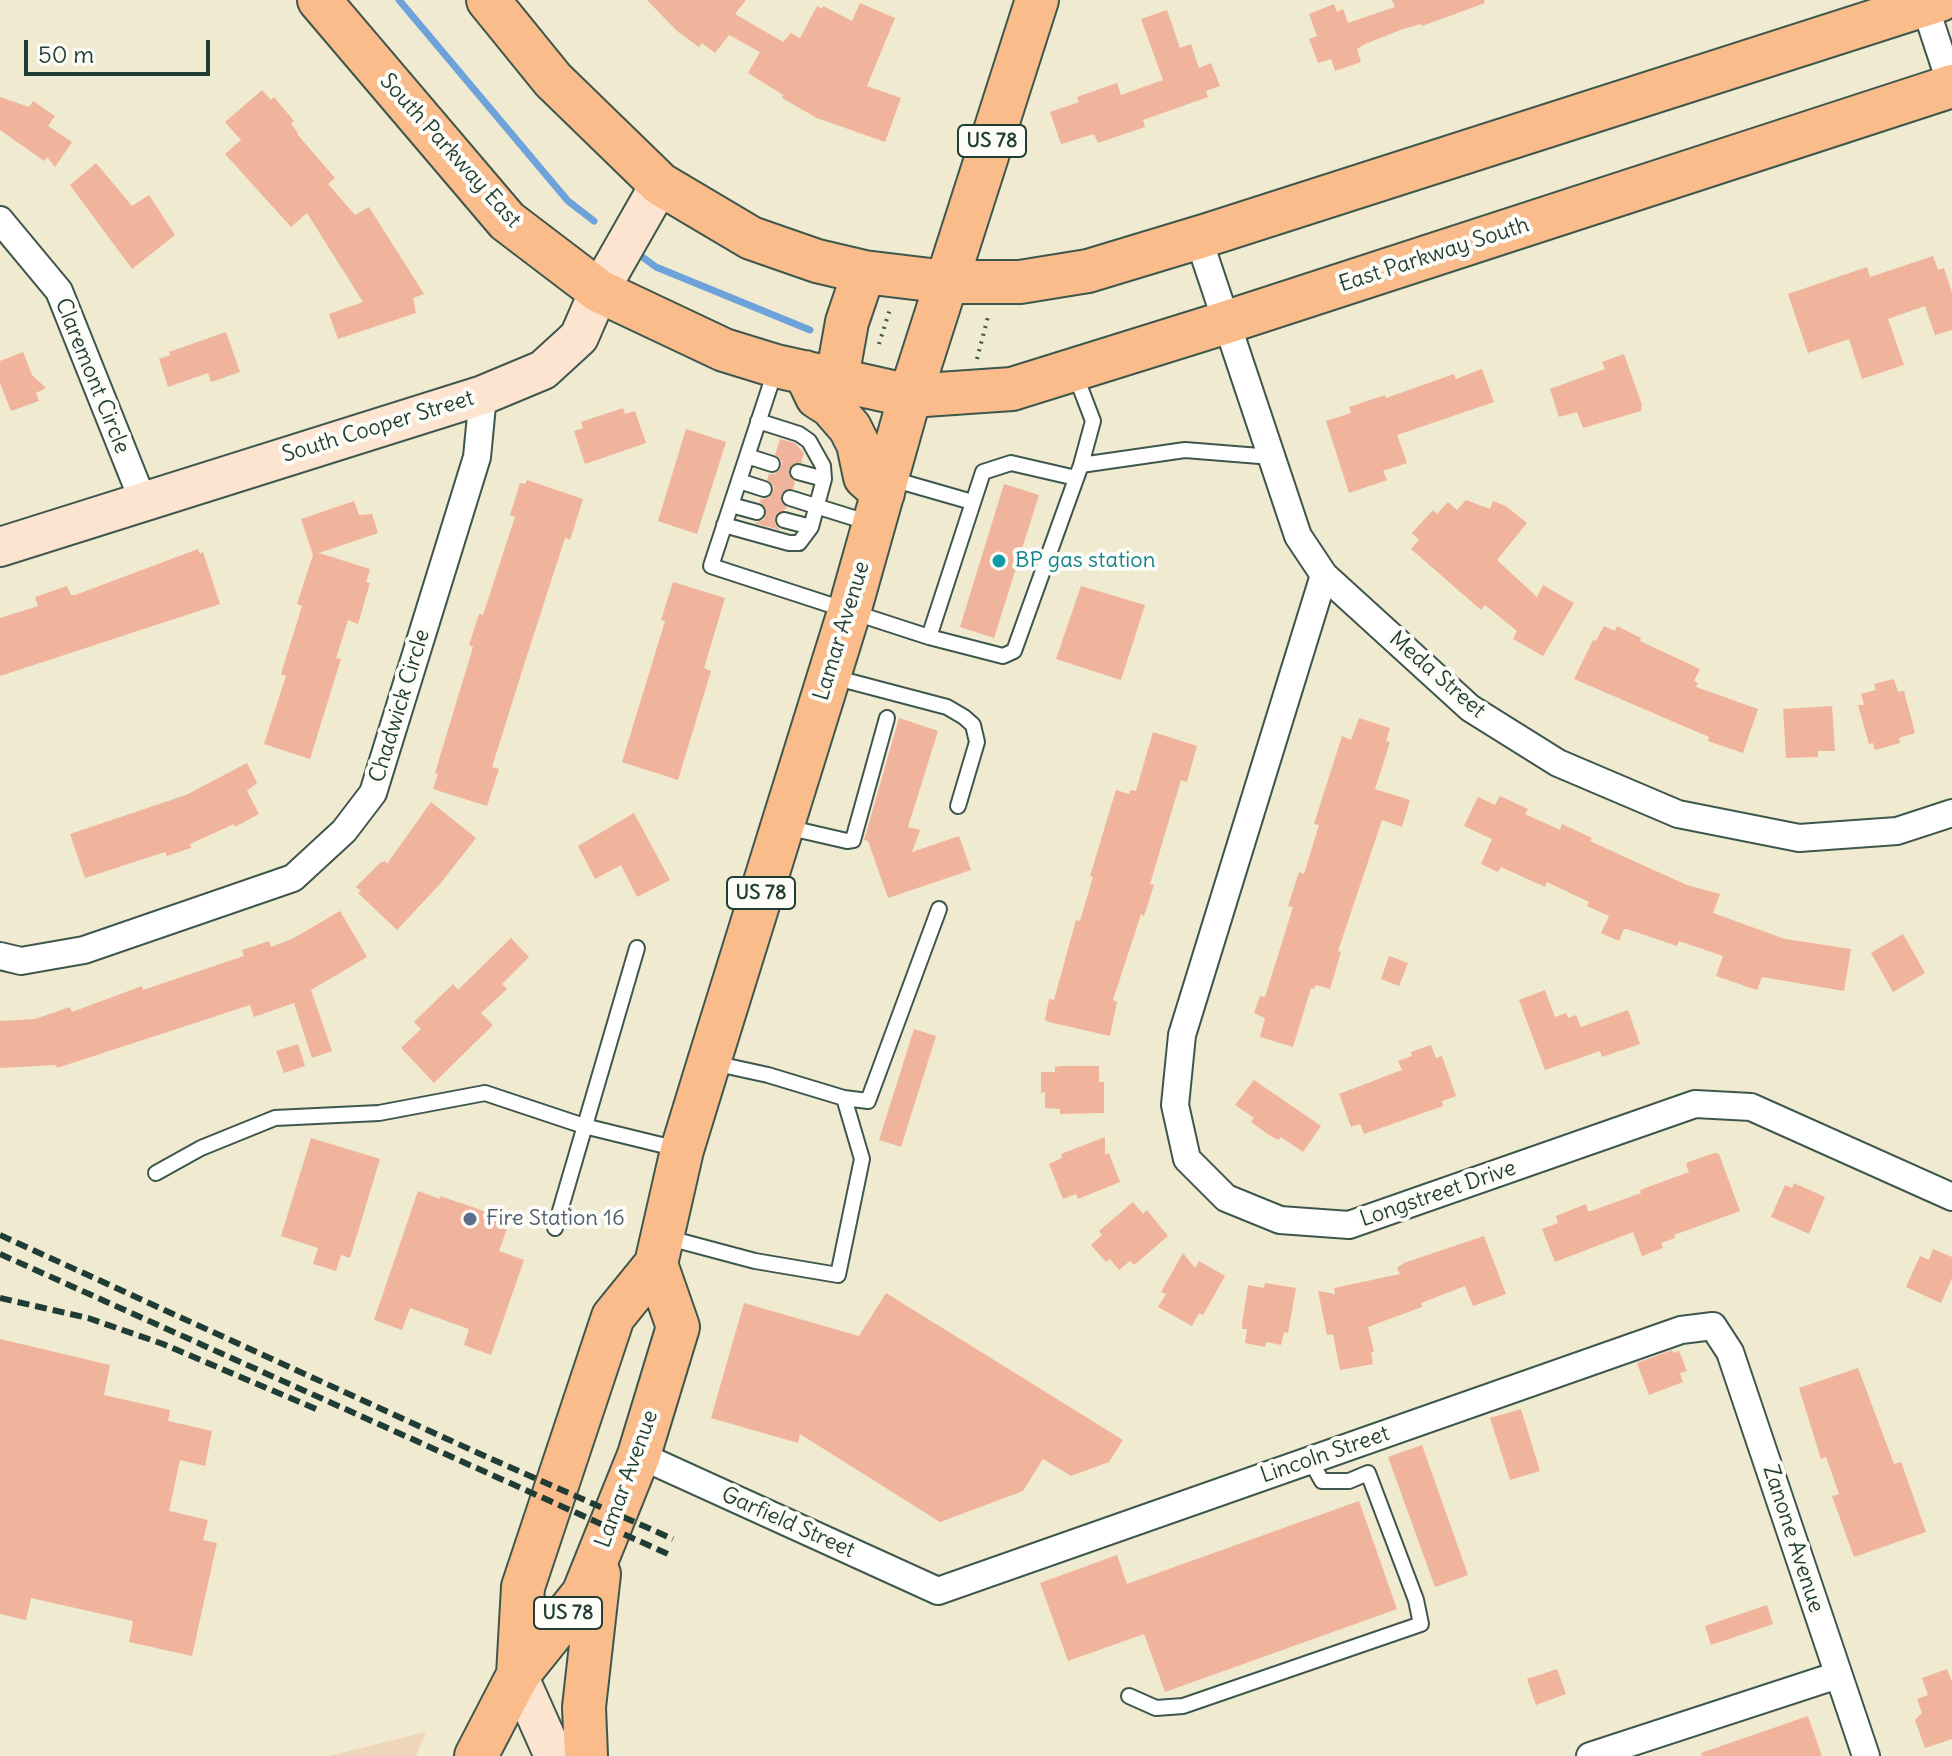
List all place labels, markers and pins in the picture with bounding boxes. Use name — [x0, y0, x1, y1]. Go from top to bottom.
place label: BP gas station — [1015, 548, 1155, 574]
marker: BP gas station — [990, 552, 1008, 570]
place label: Fire Station 16 — [486, 1206, 625, 1232]
marker: Fire Station 16 — [461, 1210, 479, 1228]

